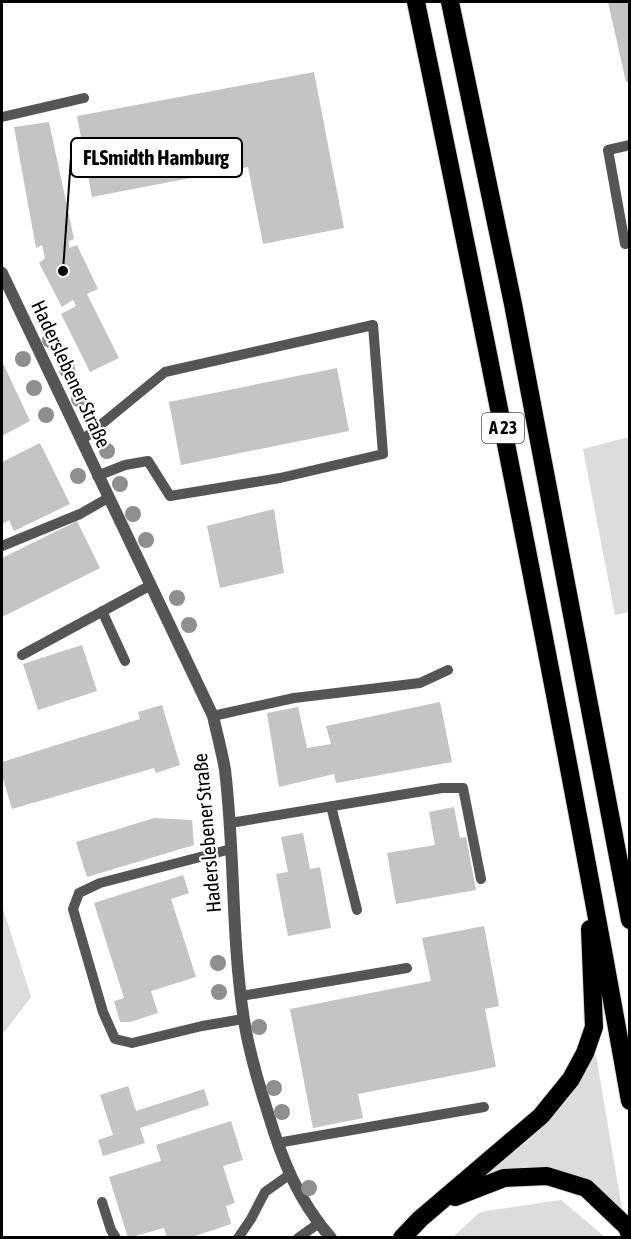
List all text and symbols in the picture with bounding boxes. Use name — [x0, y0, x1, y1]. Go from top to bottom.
callout: FLSmidth Hamburg — [71, 138, 242, 177]
text: FLSmidth Hamburg — [83, 145, 230, 169]
street label: Haderslebener Straße — [27, 296, 116, 451]
road number: A 23 — [482, 413, 524, 443]
street label: Haderslebener Straße — [188, 752, 225, 914]

